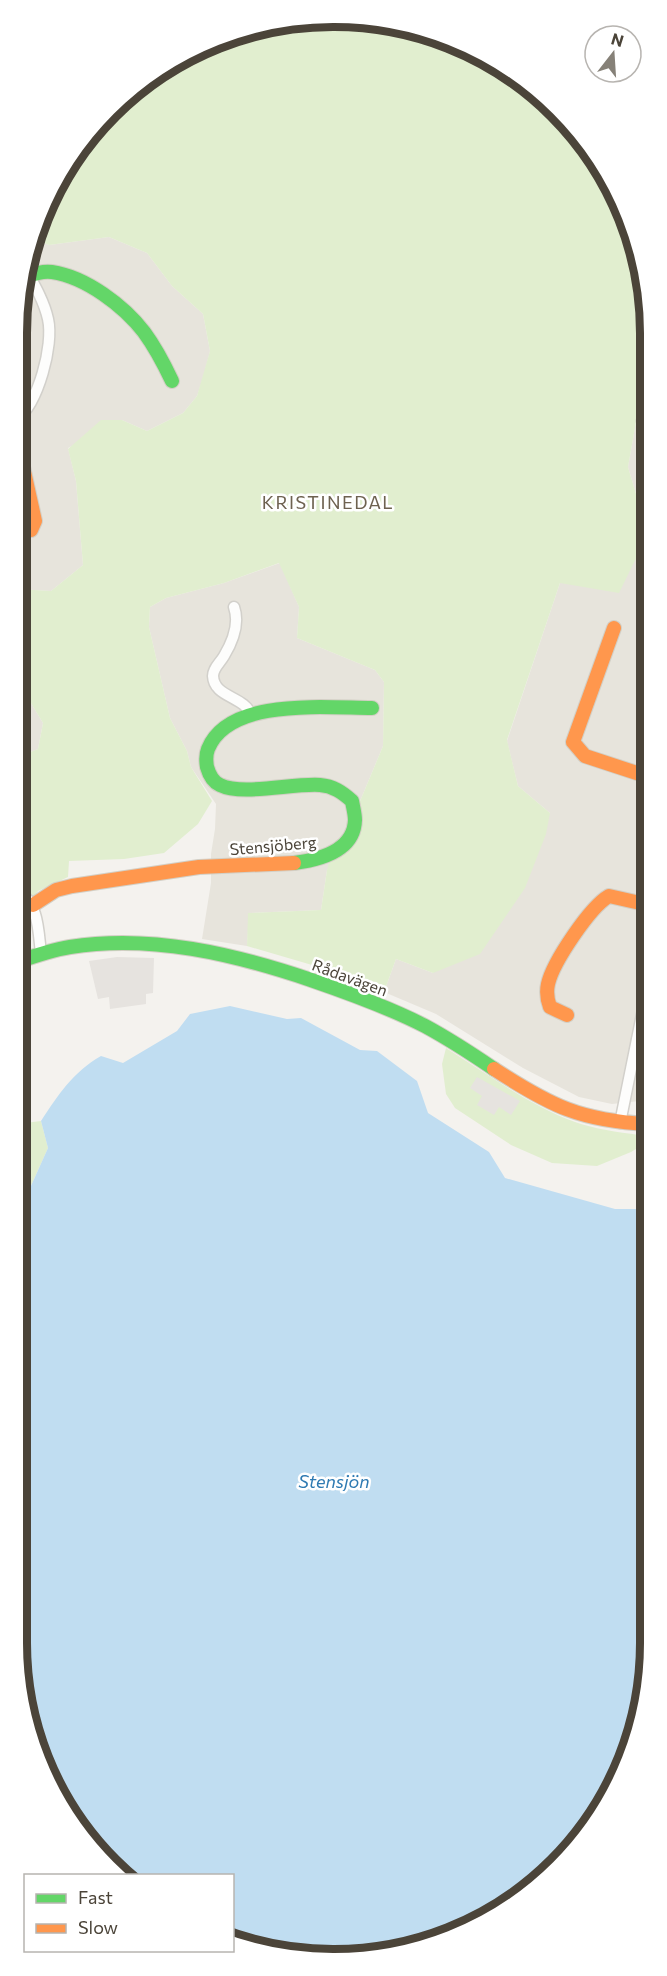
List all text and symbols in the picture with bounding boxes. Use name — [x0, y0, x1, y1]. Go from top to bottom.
north arrow — [583, 24, 643, 84]
text: N — [609, 28, 626, 50]
district label: KRISTINEDAL — [262, 491, 394, 513]
street label: Stensjöberg — [229, 832, 318, 858]
street label: Rådavägen — [310, 955, 390, 999]
water label: Stensjön — [298, 1470, 370, 1492]
legend — [24, 1874, 234, 1952]
text: Fast — [78, 1886, 113, 1908]
text: Slow — [78, 1916, 118, 1938]

